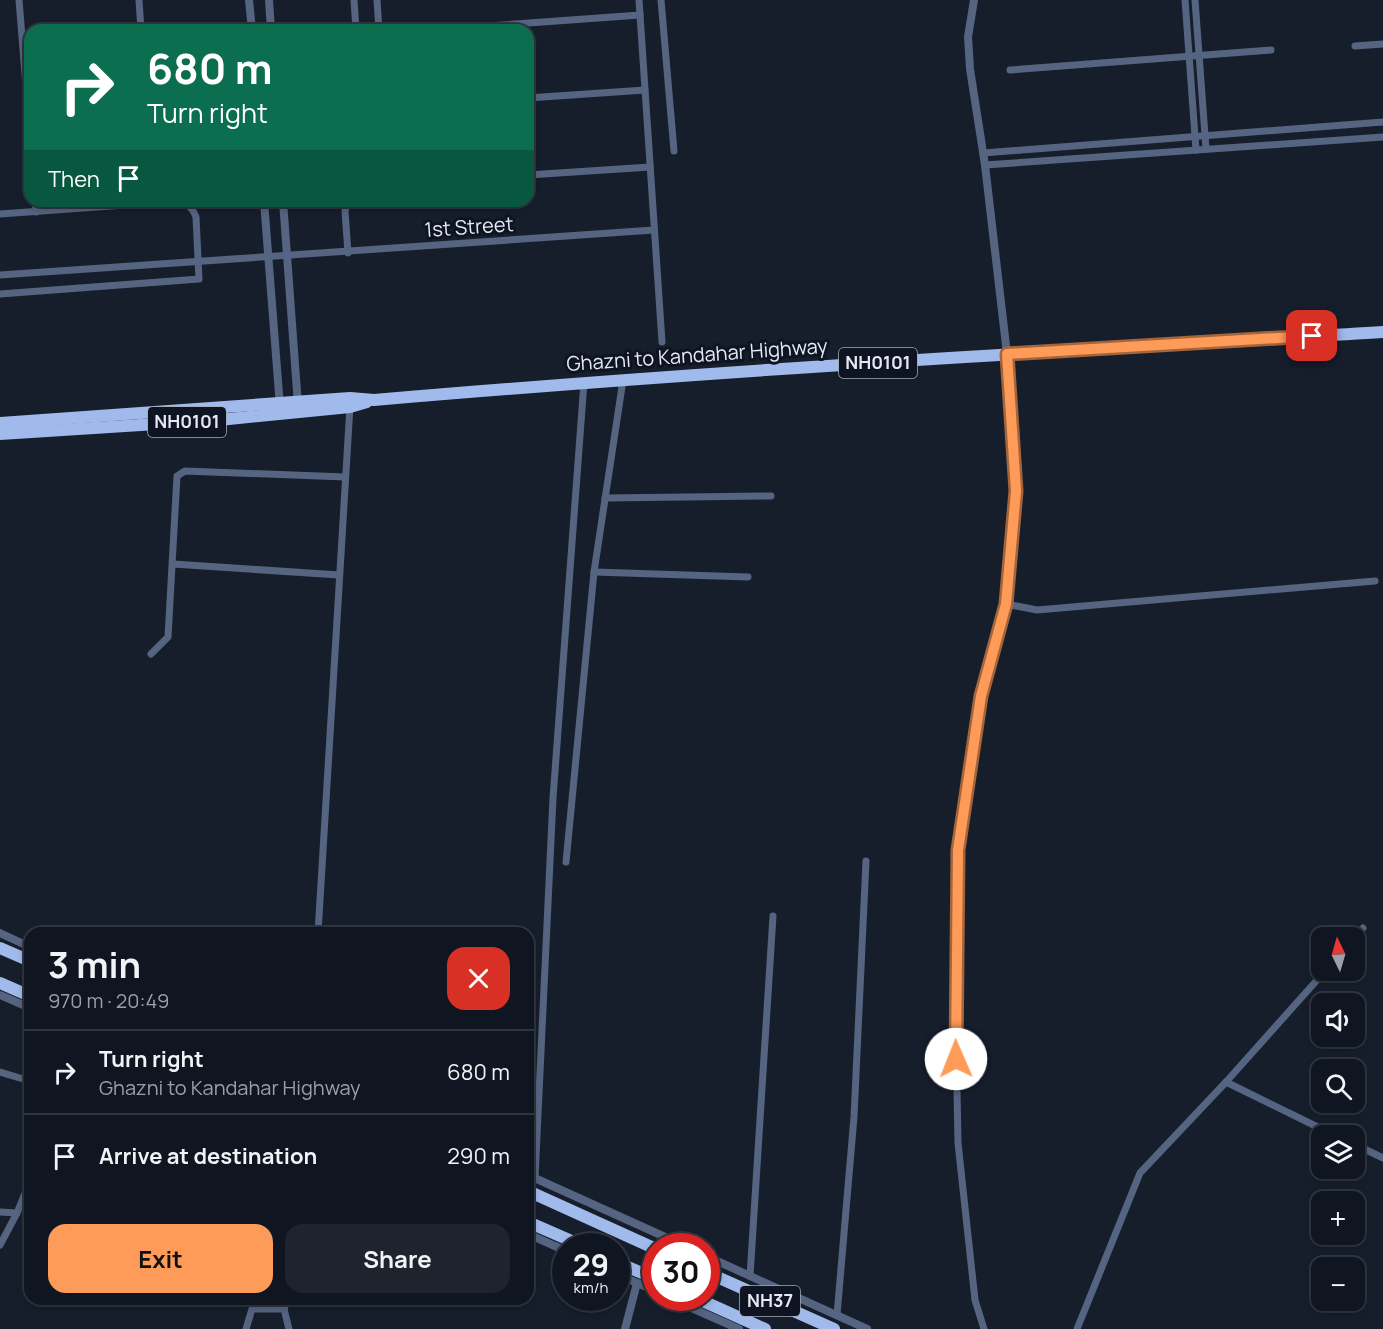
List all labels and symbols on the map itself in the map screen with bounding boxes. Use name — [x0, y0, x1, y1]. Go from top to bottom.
street label: 1st Street — [424, 210, 514, 243]
pin — [1286, 310, 1337, 361]
street label: Ghazni to Kandahar Highway — [566, 332, 829, 377]
road number: NH0101 — [839, 348, 917, 378]
road number: NH0101 — [148, 407, 226, 437]
north arrow — [1311, 927, 1365, 981]
position arrow — [924, 1027, 988, 1091]
speed limit sign: 30 — [642, 1233, 720, 1311]
road number: NH37 — [740, 1286, 800, 1316]

